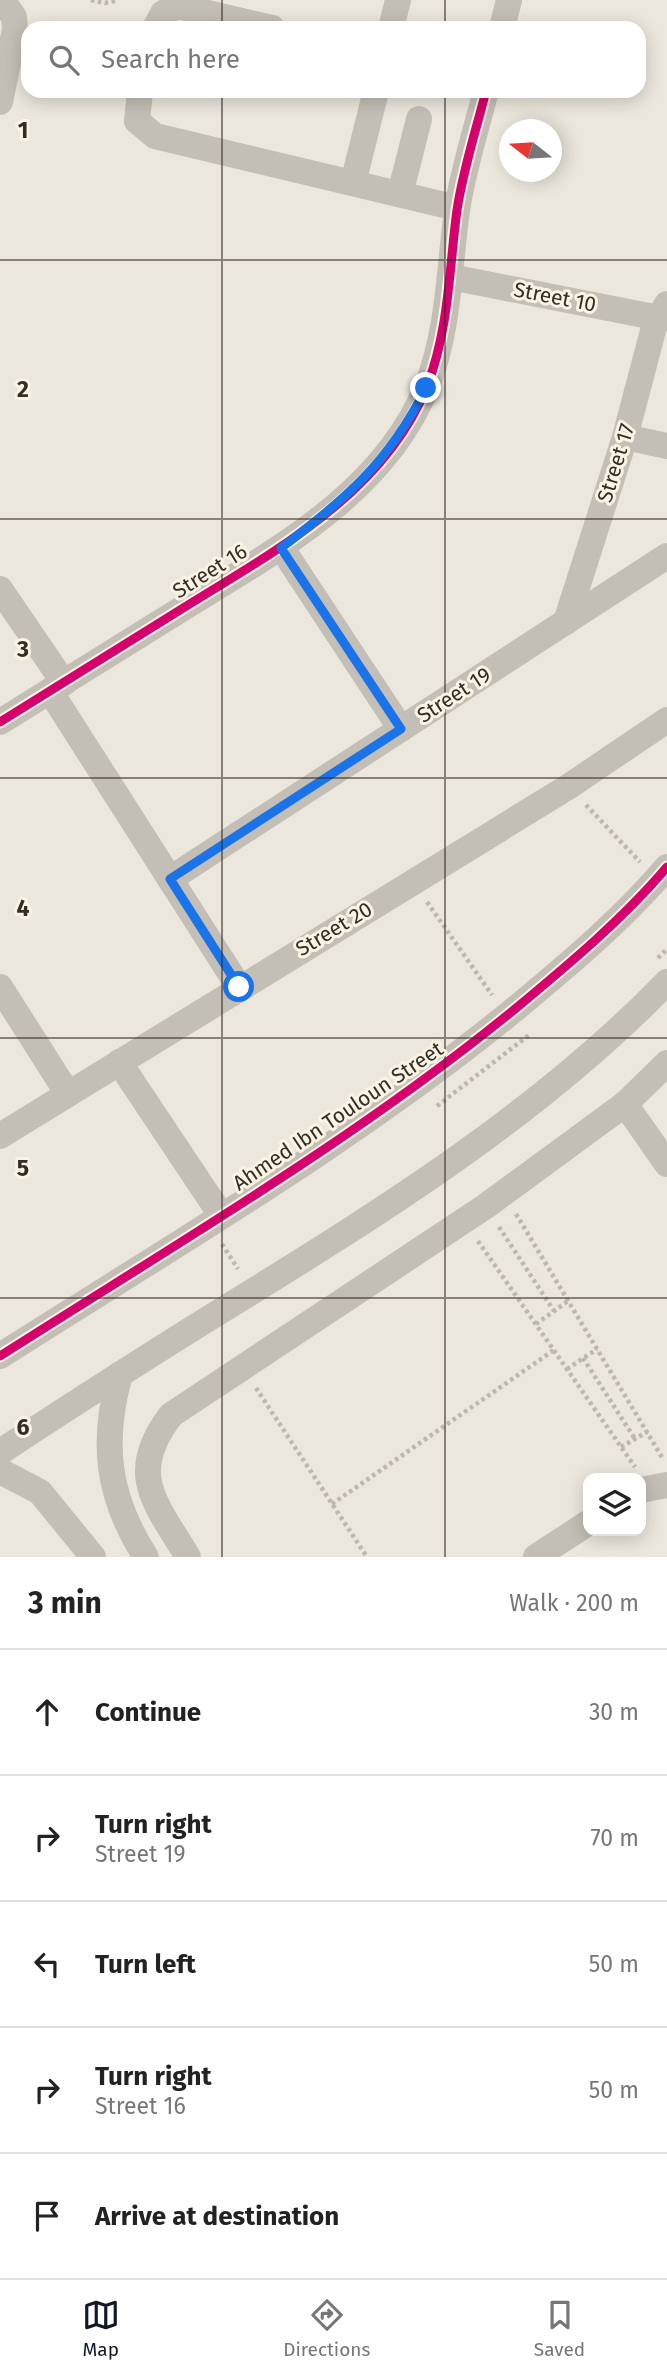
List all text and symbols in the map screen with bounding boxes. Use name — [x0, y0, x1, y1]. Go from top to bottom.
search box — [21, 21, 646, 98]
icon: search — [45, 41, 83, 79]
text: Search here — [101, 44, 240, 75]
text: 1 — [18, 116, 28, 144]
north arrow — [499, 119, 562, 182]
street label: Street 10 — [512, 276, 598, 318]
route end — [410, 372, 441, 403]
text: 2 — [17, 375, 29, 403]
street label: Street 17 — [592, 420, 640, 506]
street label: Street 16 — [168, 538, 252, 604]
text: 3 — [16, 635, 29, 663]
street label: Street 19 — [412, 662, 496, 728]
text: 4 — [17, 894, 30, 922]
street label: Street 20 — [291, 896, 377, 962]
route start — [223, 971, 254, 1002]
street label: Ahmed Ibn Touloun Street — [228, 1036, 448, 1196]
text: 5 — [17, 1154, 29, 1182]
text: 6 — [17, 1413, 30, 1441]
map controls — [583, 1473, 646, 1536]
button: layers — [583, 1473, 646, 1536]
text: 3 min — [28, 1585, 102, 1621]
text: Walk · 200 m — [509, 1589, 639, 1617]
icon: ahead — [28, 1693, 66, 1731]
text: Continue — [95, 1697, 201, 1728]
text: 30 m — [589, 1698, 639, 1726]
text: Turn right — [95, 1809, 212, 1840]
icon: right — [28, 1819, 66, 1857]
text: 70 m — [590, 1824, 639, 1852]
text: Street 19 — [95, 1840, 186, 1868]
icon: left — [28, 1945, 66, 1983]
text: Turn left — [95, 1949, 196, 1980]
text: 50 m — [589, 1950, 639, 1978]
text: Turn right — [95, 2061, 212, 2092]
icon: right — [28, 2071, 66, 2109]
text: 50 m — [589, 2076, 639, 2104]
text: Street 16 — [95, 2092, 186, 2120]
icon: arrive — [28, 2197, 66, 2235]
text: Arrive at destination — [95, 2201, 339, 2232]
tab: Map — [82, 2296, 120, 2361]
tab: Directions — [283, 2296, 370, 2361]
tab: Saved — [534, 2296, 585, 2361]

